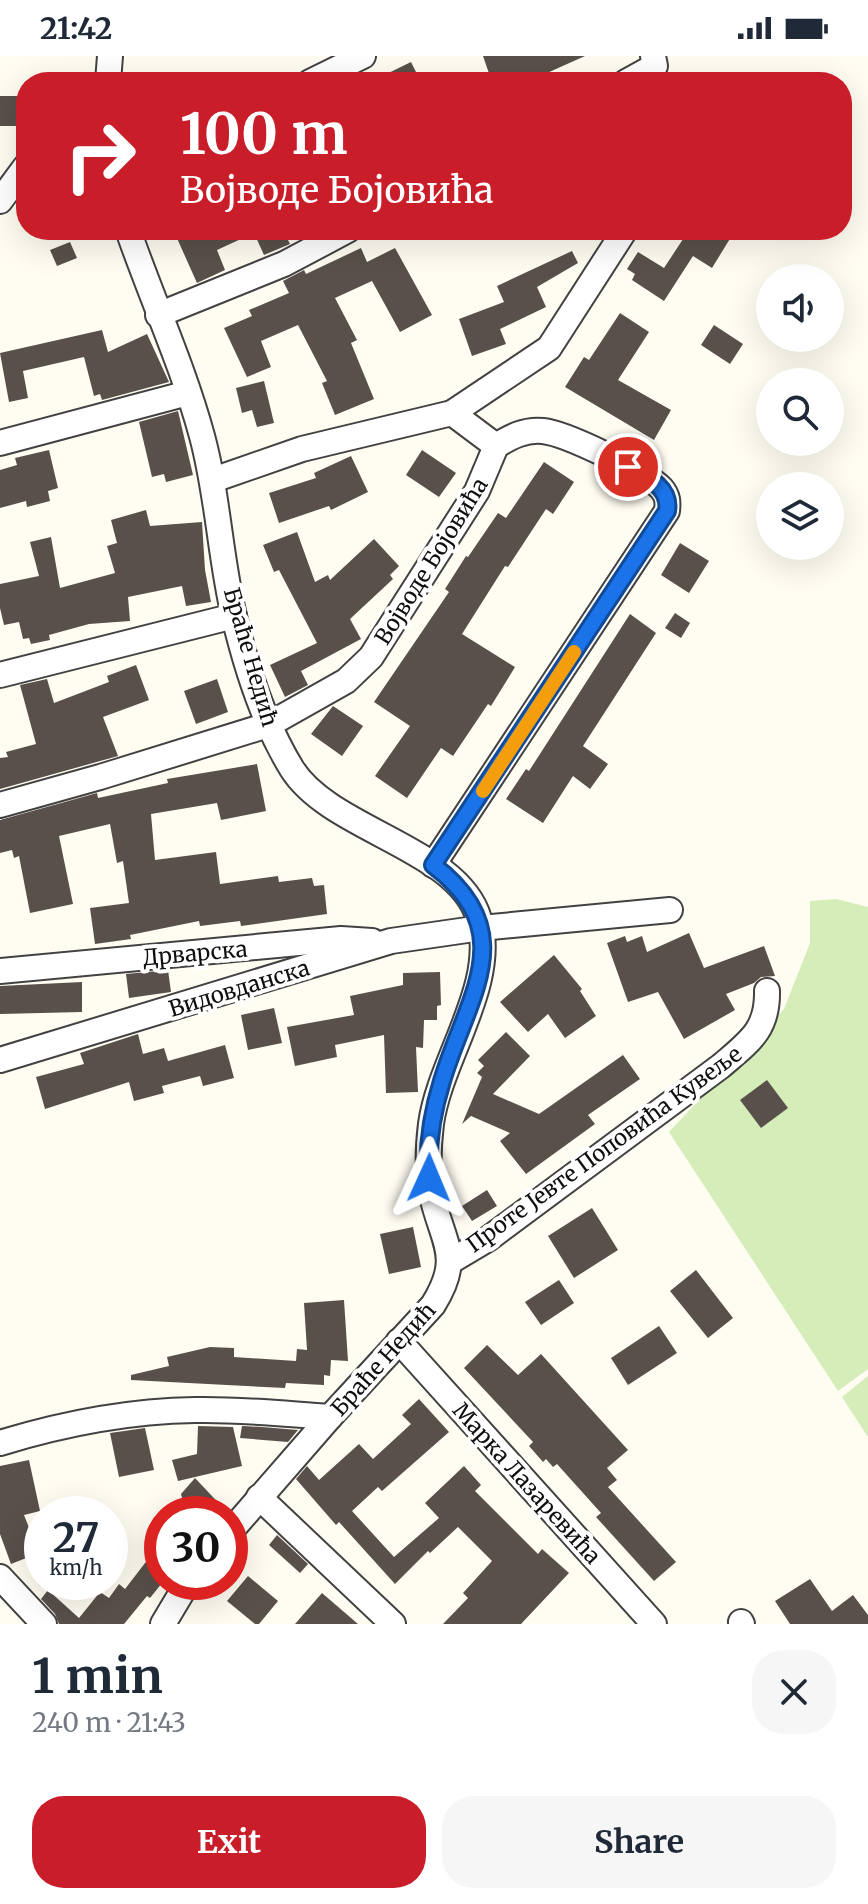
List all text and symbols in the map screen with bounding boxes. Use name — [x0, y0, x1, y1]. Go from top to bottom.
text: 21:42 — [40, 9, 112, 47]
text: 100 m — [180, 99, 348, 169]
icon: right — [48, 104, 152, 208]
text: Војводе Бојовића — [180, 168, 494, 213]
map controls — [756, 264, 844, 560]
button: sound — [756, 264, 844, 352]
button: search — [756, 368, 844, 456]
pin — [594, 433, 662, 501]
icon: arrive — [606, 445, 650, 489]
street label: Војводе Бојовића — [368, 472, 494, 650]
button: layers — [756, 472, 844, 560]
street label: Браће Недић — [218, 584, 284, 730]
street label: Дрварска — [142, 934, 249, 972]
street label: Видовданска — [165, 953, 313, 1023]
street label: Проте Јевте Поповића Кувеље — [461, 1040, 747, 1258]
position arrow — [387, 1136, 471, 1220]
street label: Браће Недић — [325, 1296, 442, 1422]
street label: Марка Лазаревића — [447, 1396, 607, 1570]
speed limit sign: 30 — [144, 1496, 248, 1600]
text: 27 — [53, 1513, 99, 1563]
text: km/h — [50, 1555, 102, 1580]
text: 1 min — [32, 1646, 163, 1706]
button: close — [752, 1650, 836, 1734]
text: 240 m · 21:43 — [32, 1706, 186, 1739]
button: Exit — [32, 1796, 426, 1888]
button: Share — [442, 1796, 836, 1888]

